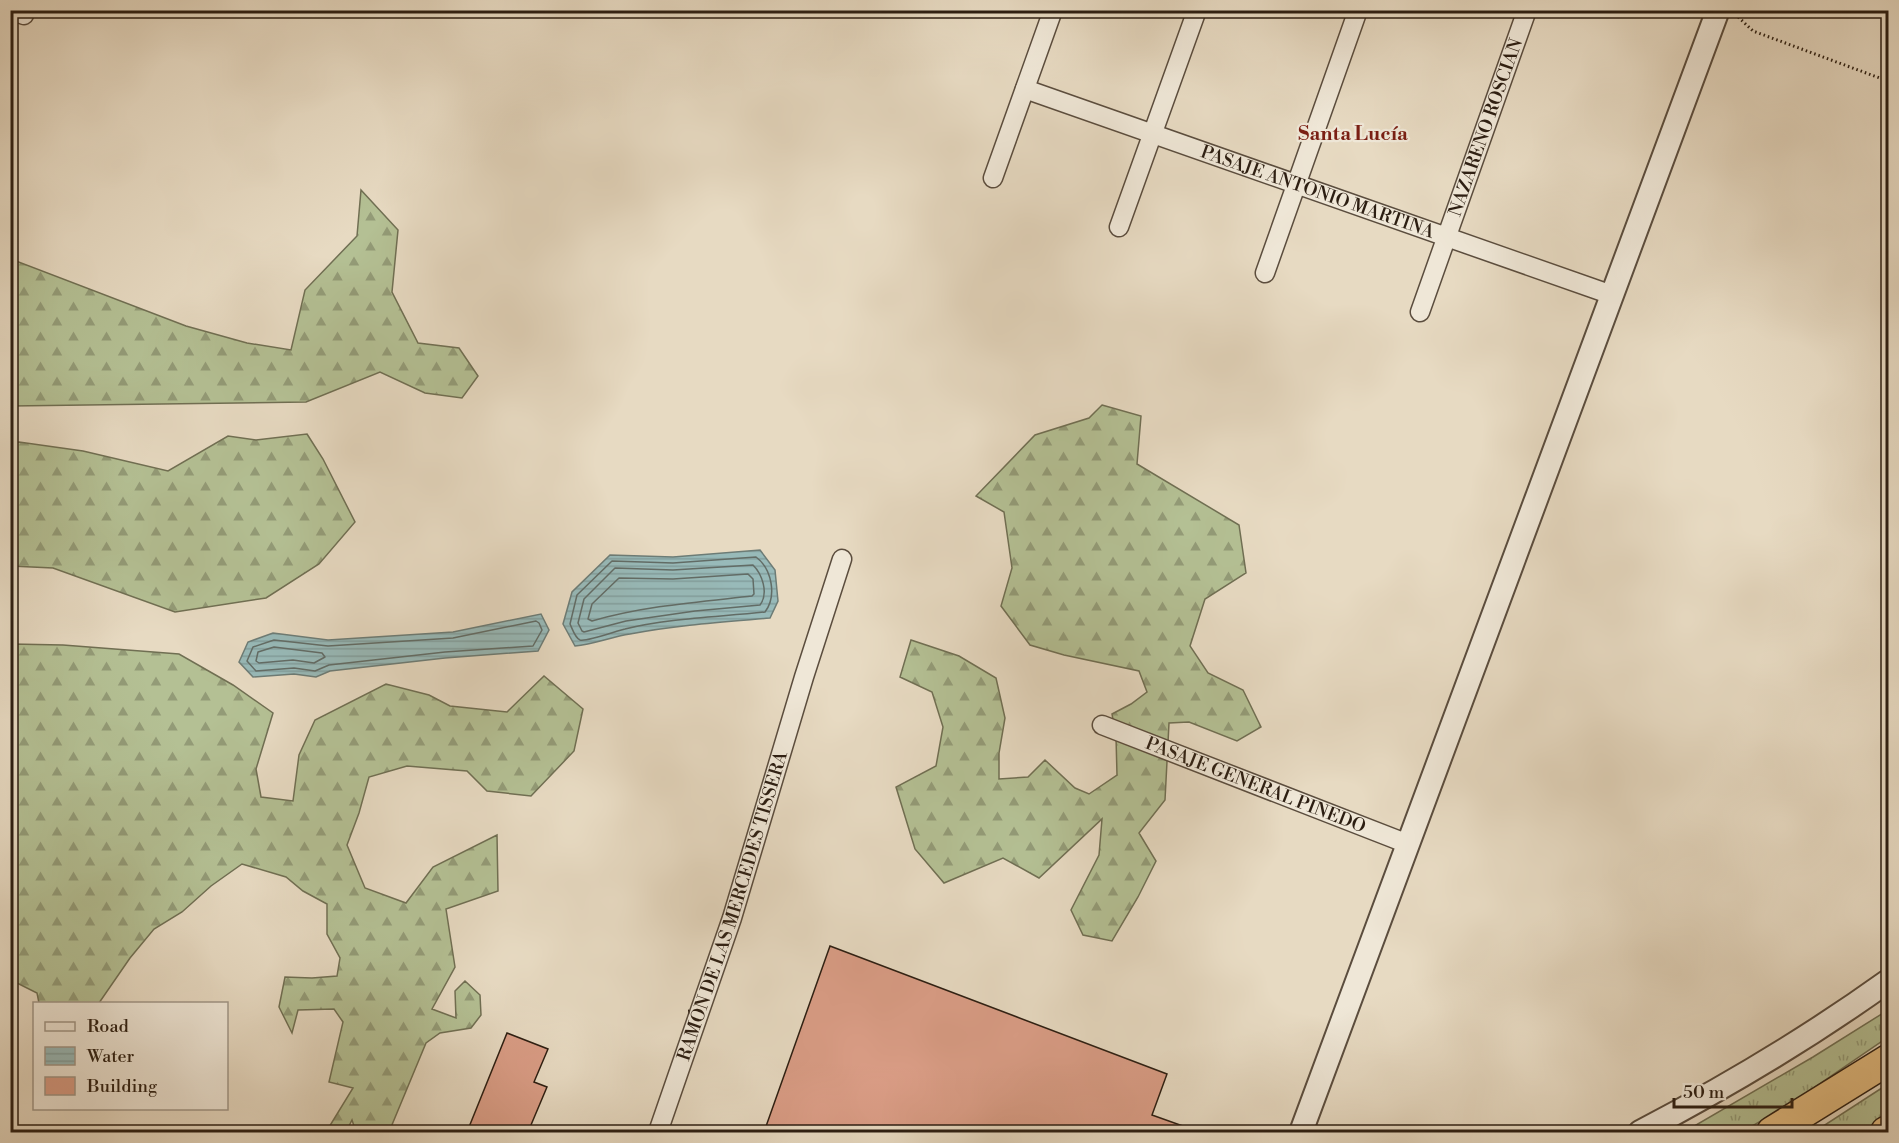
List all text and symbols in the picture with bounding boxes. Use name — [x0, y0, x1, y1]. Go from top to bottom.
street label: NAZARENO ROSCIAN — [1443, 35, 1528, 219]
district label: Santa Lucía — [1298, 122, 1408, 147]
street label: PASAJE ANTONIO MARTINA — [1198, 140, 1438, 243]
street label: PASAJE GENERAL PINEDO — [1142, 732, 1369, 838]
street label: RAMÓN DE LAS MERCEDES TISSERA — [672, 748, 793, 1064]
legend — [33, 1002, 228, 1110]
text: Road — [87, 1015, 130, 1038]
text: Water — [86, 1045, 135, 1068]
scale bar — [1674, 1071, 1792, 1109]
text: Building — [86, 1075, 158, 1098]
text: 50 m — [1683, 1081, 1725, 1104]

